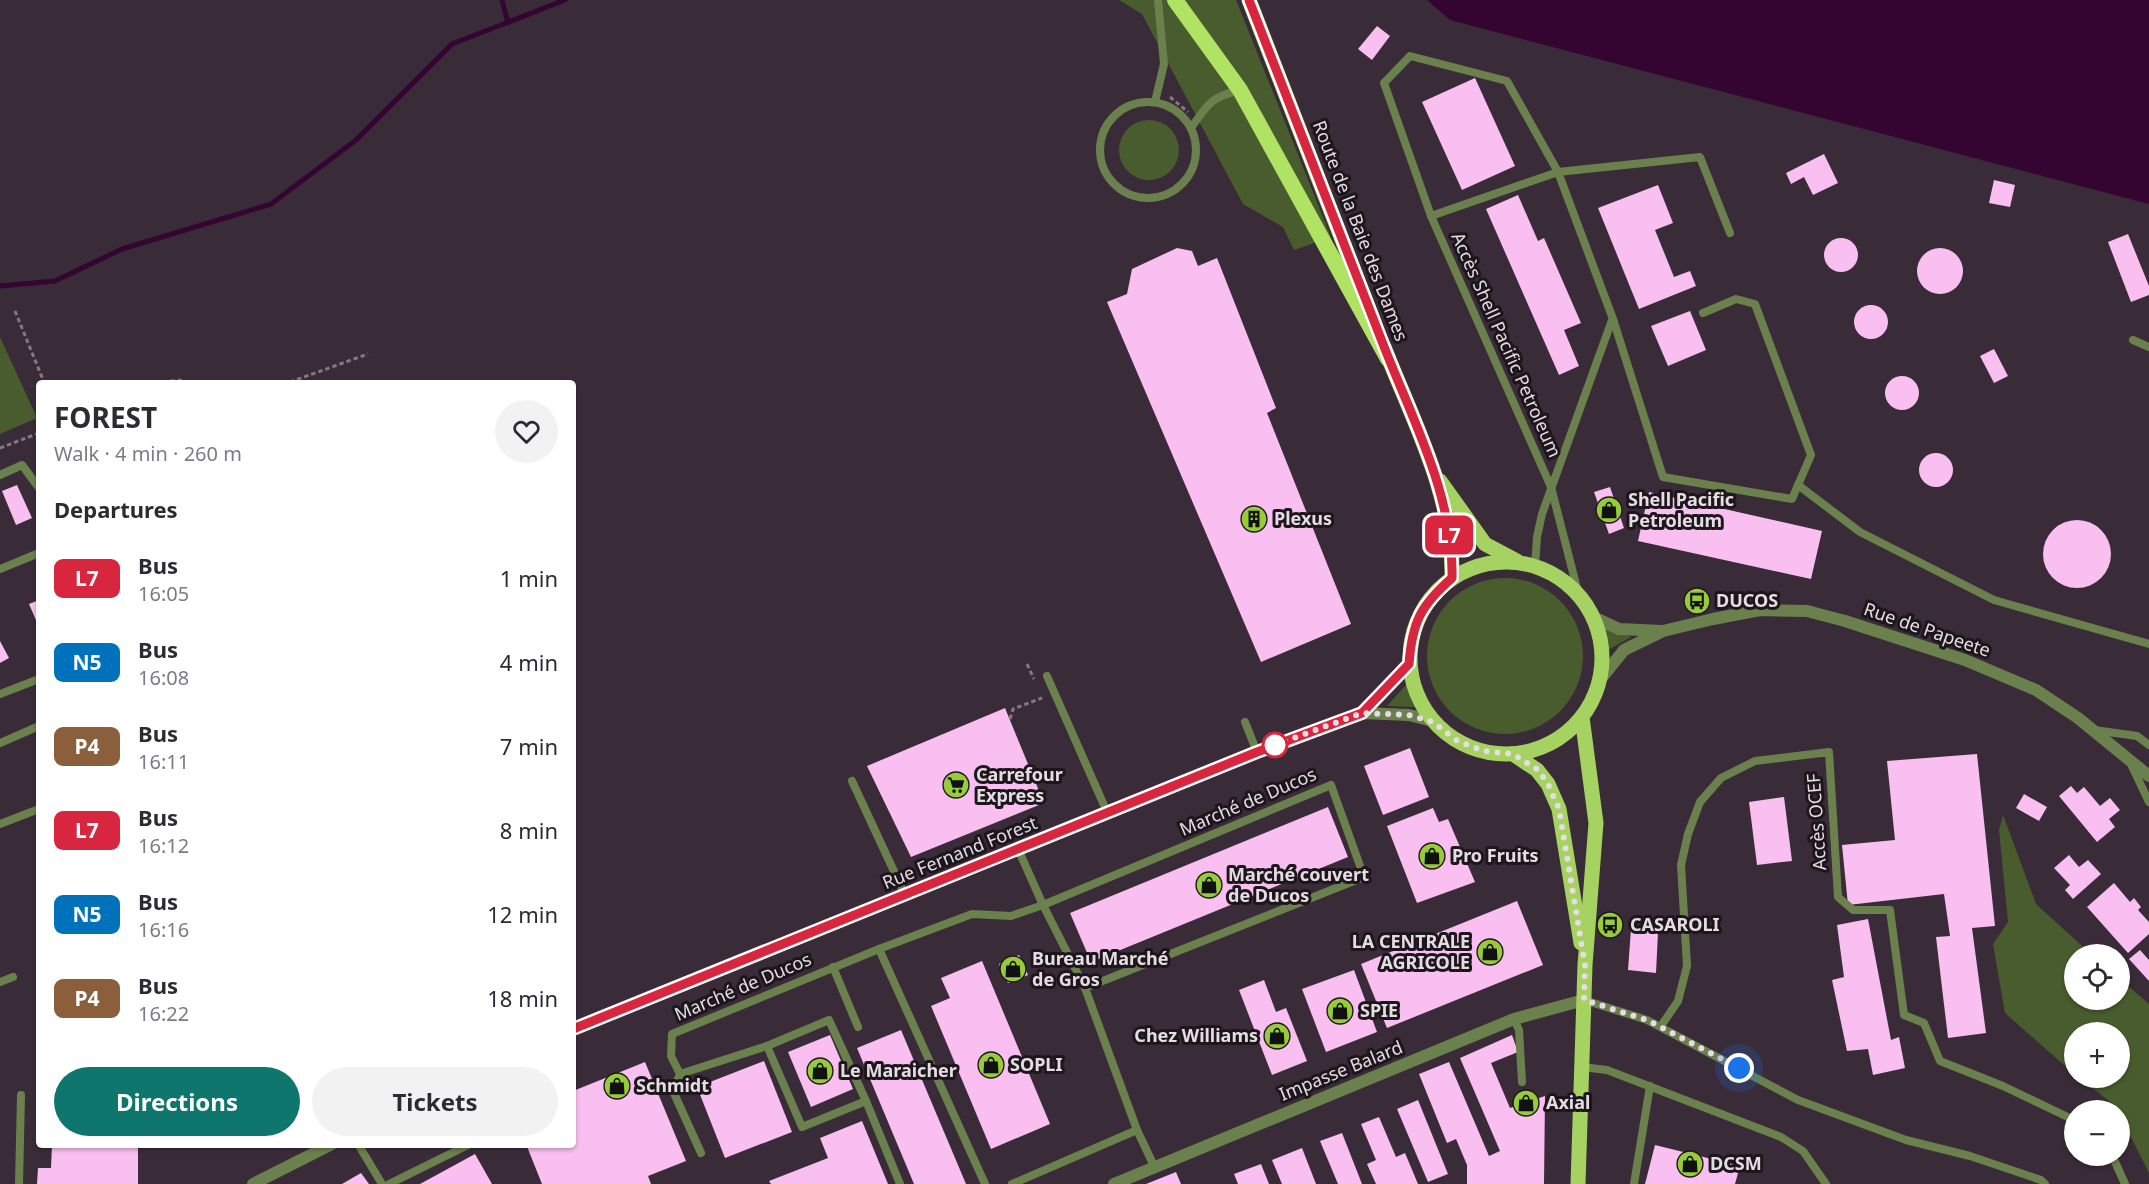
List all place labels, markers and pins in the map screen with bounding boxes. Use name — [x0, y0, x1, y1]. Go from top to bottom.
place label: Shell Pacific Petroleum — [1628, 487, 1734, 532]
shop icon: Shell Pacific Petroleum — [1594, 495, 1624, 525]
building icon: Plexus — [1239, 504, 1269, 534]
place label: Plexus — [1274, 506, 1332, 530]
bus stop icon: DUCOS — [1682, 586, 1712, 616]
place label: DUCOS — [1716, 588, 1778, 612]
unlabelled marker — [1262, 732, 1288, 758]
place label: Carrefour Express — [976, 762, 1063, 807]
supermarket icon: Carrefour Express — [941, 770, 971, 800]
shop icon: Pro Fruits — [1417, 841, 1447, 871]
place label: Pro Fruits — [1452, 843, 1539, 867]
place label: Marché couvert de Ducos — [1228, 862, 1369, 907]
shop icon: Marché couvert de Ducos — [1194, 870, 1224, 900]
bus stop icon: CASAROLI — [1595, 910, 1625, 940]
place label: CASAROLI — [1630, 912, 1720, 936]
place label: LA CENTRALE AGRICOLE — [1352, 929, 1470, 974]
shop icon: LA CENTRALE AGRICOLE — [1475, 937, 1505, 967]
place label: Bureau Marché de Gros — [1032, 946, 1168, 991]
shop icon: Bureau Marché de Gros — [998, 954, 1028, 984]
shop icon: SPIE — [1325, 996, 1355, 1026]
place label: SPIE — [1360, 998, 1398, 1022]
shop icon: Chez Williams — [1262, 1021, 1292, 1051]
place label: Chez Williams — [1134, 1023, 1258, 1047]
shop icon: SOPLI — [976, 1050, 1006, 1080]
place label: SOPLI — [1010, 1052, 1062, 1076]
shop icon: Le Maraicher — [805, 1056, 835, 1086]
place label: Le Maraicher — [840, 1058, 957, 1082]
shop icon: Schmidt — [602, 1071, 632, 1101]
place label: Schmidt — [636, 1073, 709, 1097]
shop icon: Axial — [1511, 1088, 1541, 1118]
place label: Axial — [1546, 1090, 1590, 1114]
shop icon: DCSM — [1675, 1149, 1705, 1179]
place label: DCSM — [1710, 1151, 1762, 1175]

